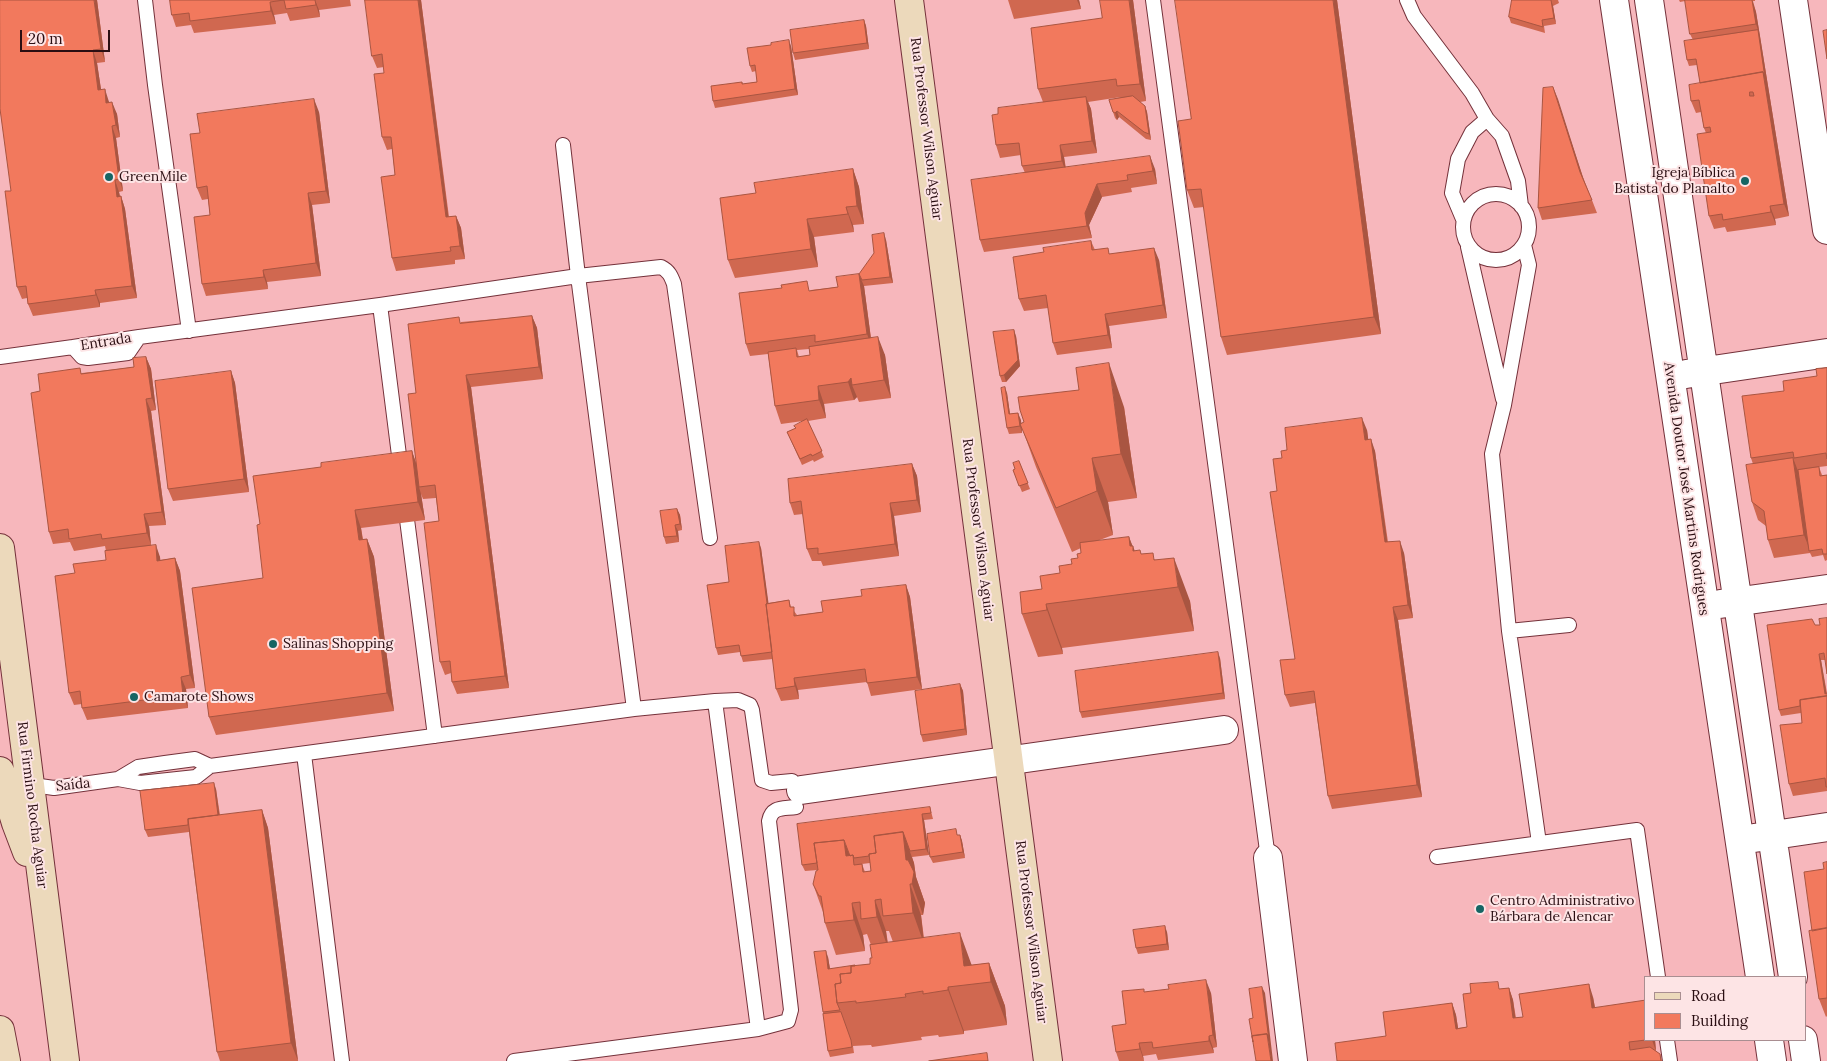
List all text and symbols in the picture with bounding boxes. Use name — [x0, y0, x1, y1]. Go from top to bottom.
scale bar — [22, 20, 112, 52]
text: 20 m — [28, 29, 63, 48]
street label: Rua Professor Wilson Aguiar — [906, 37, 946, 221]
place label: Igreja Bíblica Batista do Planalto — [1614, 165, 1735, 198]
place label: GreenMile — [119, 169, 187, 185]
marker: GreenMile — [103, 171, 115, 183]
marker: Igreja Bíblica Batista do Planalto — [1739, 175, 1751, 187]
street label: Entrada — [79, 330, 133, 354]
street label: Avenida Doutor José Martins Rodrigues — [1660, 361, 1712, 617]
street label: Rua Professor Wilson Aguiar — [958, 438, 998, 622]
place label: Salinas Shopping — [283, 636, 393, 652]
marker: Salinas Shopping — [267, 638, 279, 650]
place label: Camarote Shows — [144, 689, 254, 705]
marker: Camarote Shows — [128, 691, 140, 703]
street label: Rua Firmino Rocha Aguiar — [13, 721, 51, 889]
street label: Saída — [55, 775, 91, 795]
street label: Rua Professor Wilson Aguiar — [1011, 840, 1051, 1024]
place label: Centro Administrativo Bárbara de Alencar — [1490, 893, 1635, 926]
marker: Centro Administrativo Bárbara de Alencar — [1474, 903, 1486, 915]
legend — [1644, 976, 1807, 1041]
text: Road — [1691, 986, 1726, 1005]
text: Building — [1691, 1011, 1748, 1030]

